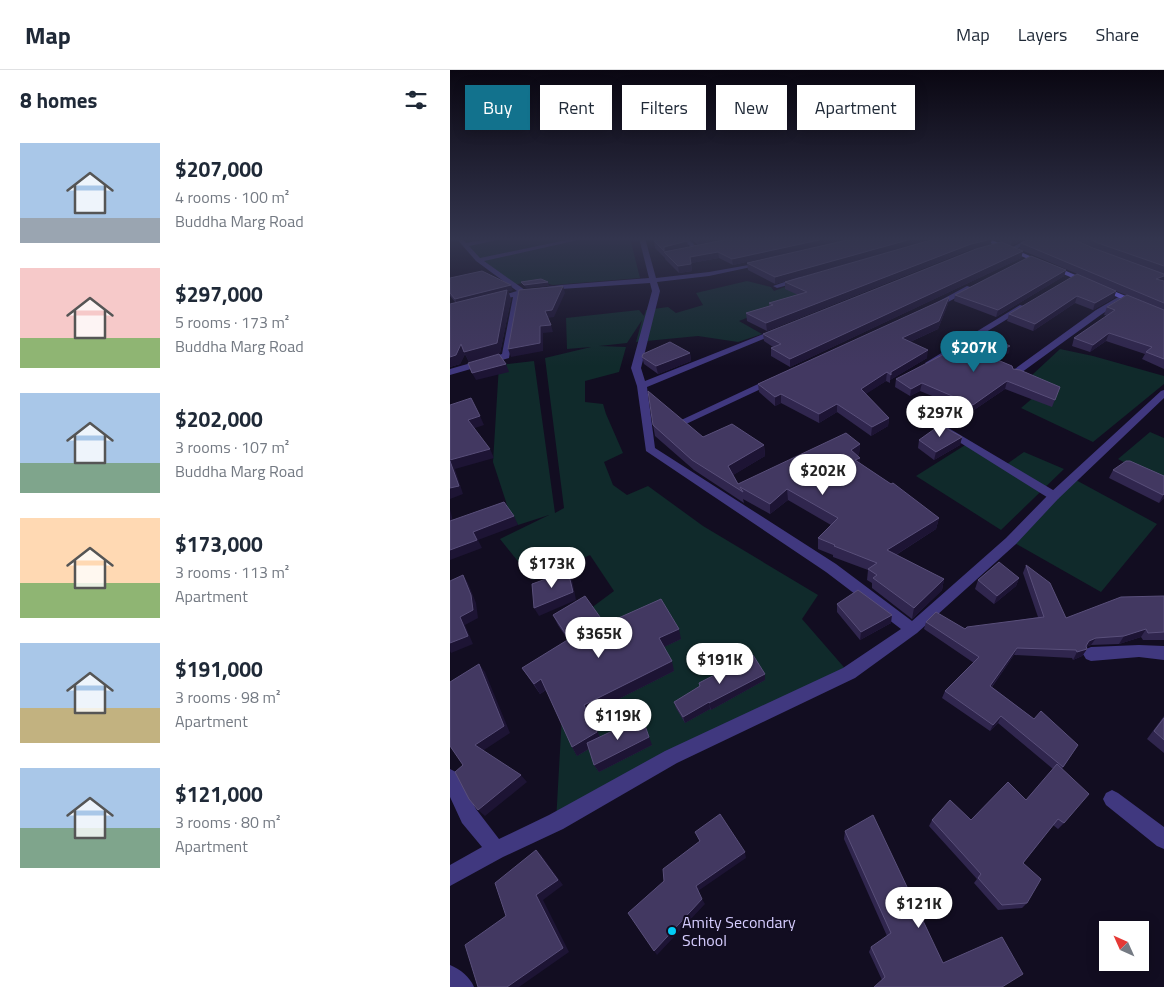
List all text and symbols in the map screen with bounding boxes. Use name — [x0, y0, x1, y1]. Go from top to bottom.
text: Map — [25, 17, 71, 53]
text: Map — [956, 21, 990, 48]
text: Layers — [1018, 21, 1067, 48]
text: Share — [1095, 21, 1139, 48]
text: 8 homes — [20, 84, 97, 116]
chip: Buy — [465, 85, 530, 130]
chip: Rent — [540, 85, 612, 130]
chip: Filters — [622, 85, 706, 130]
chip: New — [716, 85, 787, 130]
chip: Apartment — [797, 85, 915, 130]
icon: filters — [402, 86, 430, 114]
text: $207,000 — [175, 153, 263, 185]
icon: home — [60, 163, 120, 223]
text: 4 rooms · 100 m² — [175, 185, 289, 209]
text: Buddha Marg Road — [175, 209, 304, 233]
text: $297,000 — [175, 278, 263, 310]
icon: home — [60, 288, 120, 348]
text: 5 rooms · 173 m² — [175, 310, 289, 334]
pin: $207K — [939, 330, 1009, 373]
text: Buddha Marg Road — [175, 334, 304, 358]
text: $207K — [951, 335, 997, 359]
pin: $297K — [905, 396, 975, 438]
text: $297K — [917, 400, 963, 424]
text: $202,000 — [175, 403, 263, 435]
icon: home — [60, 413, 120, 473]
text: 3 rooms · 107 m² — [175, 435, 289, 459]
pin: $202K — [788, 454, 858, 496]
text: $202K — [800, 458, 846, 482]
text: Buddha Marg Road — [175, 459, 304, 483]
text: $173,000 — [175, 528, 263, 560]
icon: home — [60, 538, 120, 598]
pin: $173K — [517, 546, 587, 589]
text: $173K — [529, 551, 575, 575]
text: 3 rooms · 113 m² — [175, 560, 289, 584]
text: Apartment — [175, 584, 248, 608]
pin: $365K — [564, 616, 634, 659]
text: $365K — [576, 621, 622, 645]
pin: $191K — [685, 642, 755, 685]
text: $191K — [697, 647, 743, 671]
text: $191,000 — [175, 653, 263, 685]
icon: home — [60, 663, 120, 723]
text: 3 rooms · 98 m² — [175, 685, 280, 709]
pin: $119K — [583, 698, 653, 741]
text: $119K — [595, 703, 641, 727]
text: Apartment — [175, 709, 248, 733]
text: $121,000 — [175, 778, 263, 810]
icon: home — [60, 788, 120, 848]
text: 3 rooms · 80 m² — [175, 810, 280, 834]
text: Apartment — [175, 834, 248, 858]
pin: $121K — [884, 886, 954, 929]
text: $121K — [896, 891, 942, 915]
place label: Amity Secondary School — [682, 910, 796, 952]
north arrow — [1099, 921, 1149, 971]
map controls — [1099, 921, 1149, 971]
marker: Amity Secondary School — [666, 925, 678, 937]

